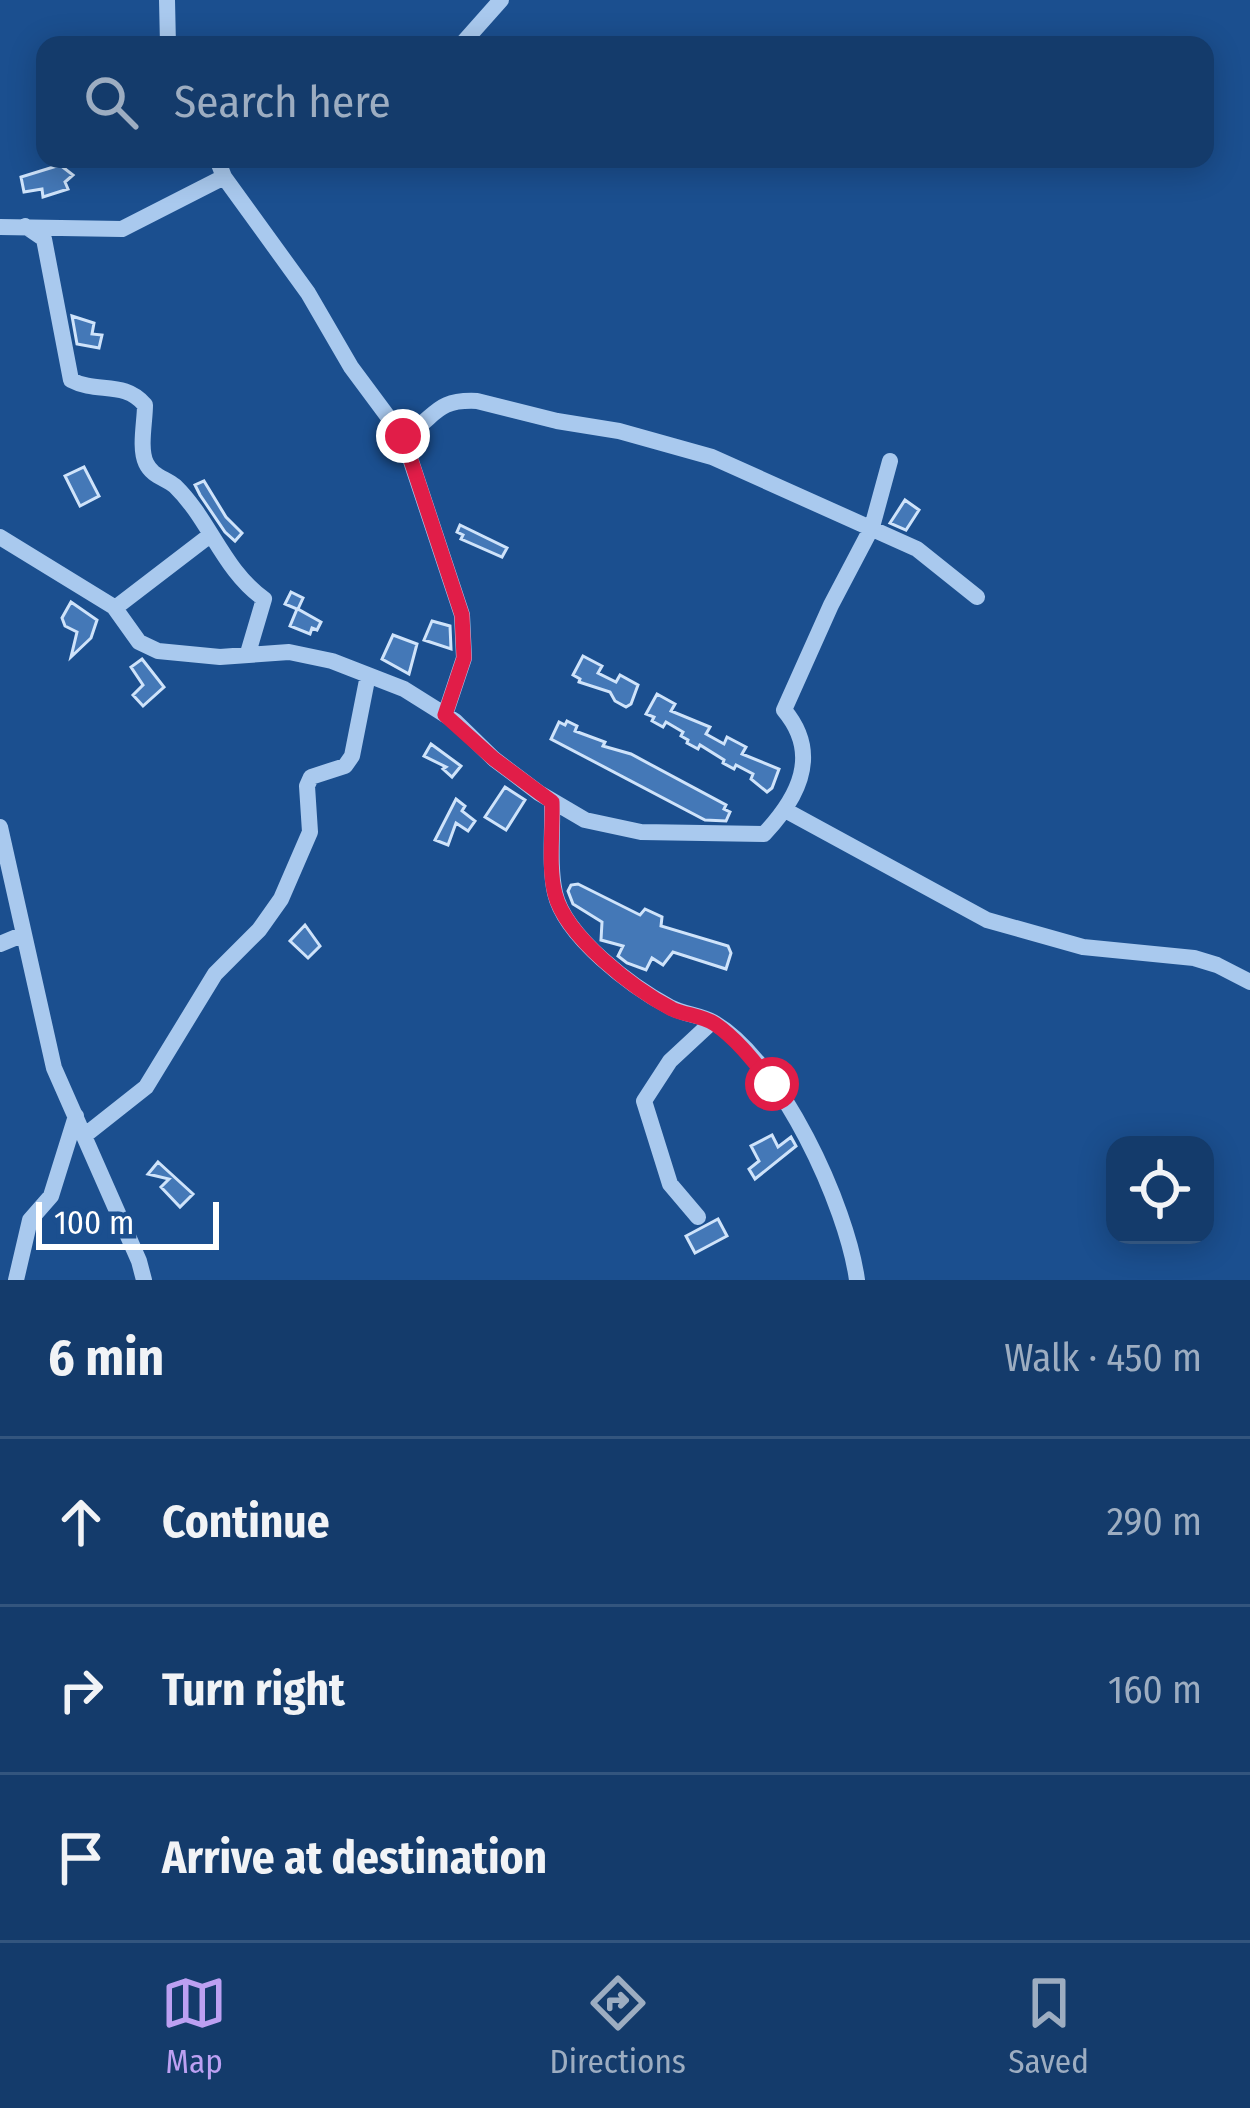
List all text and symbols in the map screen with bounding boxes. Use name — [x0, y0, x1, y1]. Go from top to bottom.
search box — [36, 36, 1214, 168]
icon: search — [78, 69, 144, 135]
text: Search here — [174, 75, 391, 129]
route end — [376, 409, 430, 463]
route start — [745, 1057, 799, 1111]
map controls — [1106, 1136, 1214, 1244]
button: locate — [1106, 1136, 1214, 1244]
scale bar — [36, 1196, 219, 1249]
text: 100 m — [54, 1203, 134, 1243]
text: 6 min — [48, 1327, 164, 1389]
text: Walk · 450 m — [1004, 1335, 1202, 1381]
icon: ahead — [48, 1489, 114, 1555]
text: Continue — [162, 1495, 330, 1549]
text: 290 m — [1107, 1499, 1202, 1545]
icon: right — [48, 1657, 114, 1723]
text: Turn right — [162, 1663, 345, 1717]
text: 160 m — [1108, 1667, 1202, 1713]
icon: arrive — [48, 1825, 114, 1891]
text: Arrive at destination — [162, 1831, 547, 1885]
tab: Map — [161, 1970, 227, 2082]
tab: Directions — [549, 1970, 686, 2082]
tab: Saved — [1008, 1970, 1089, 2082]

